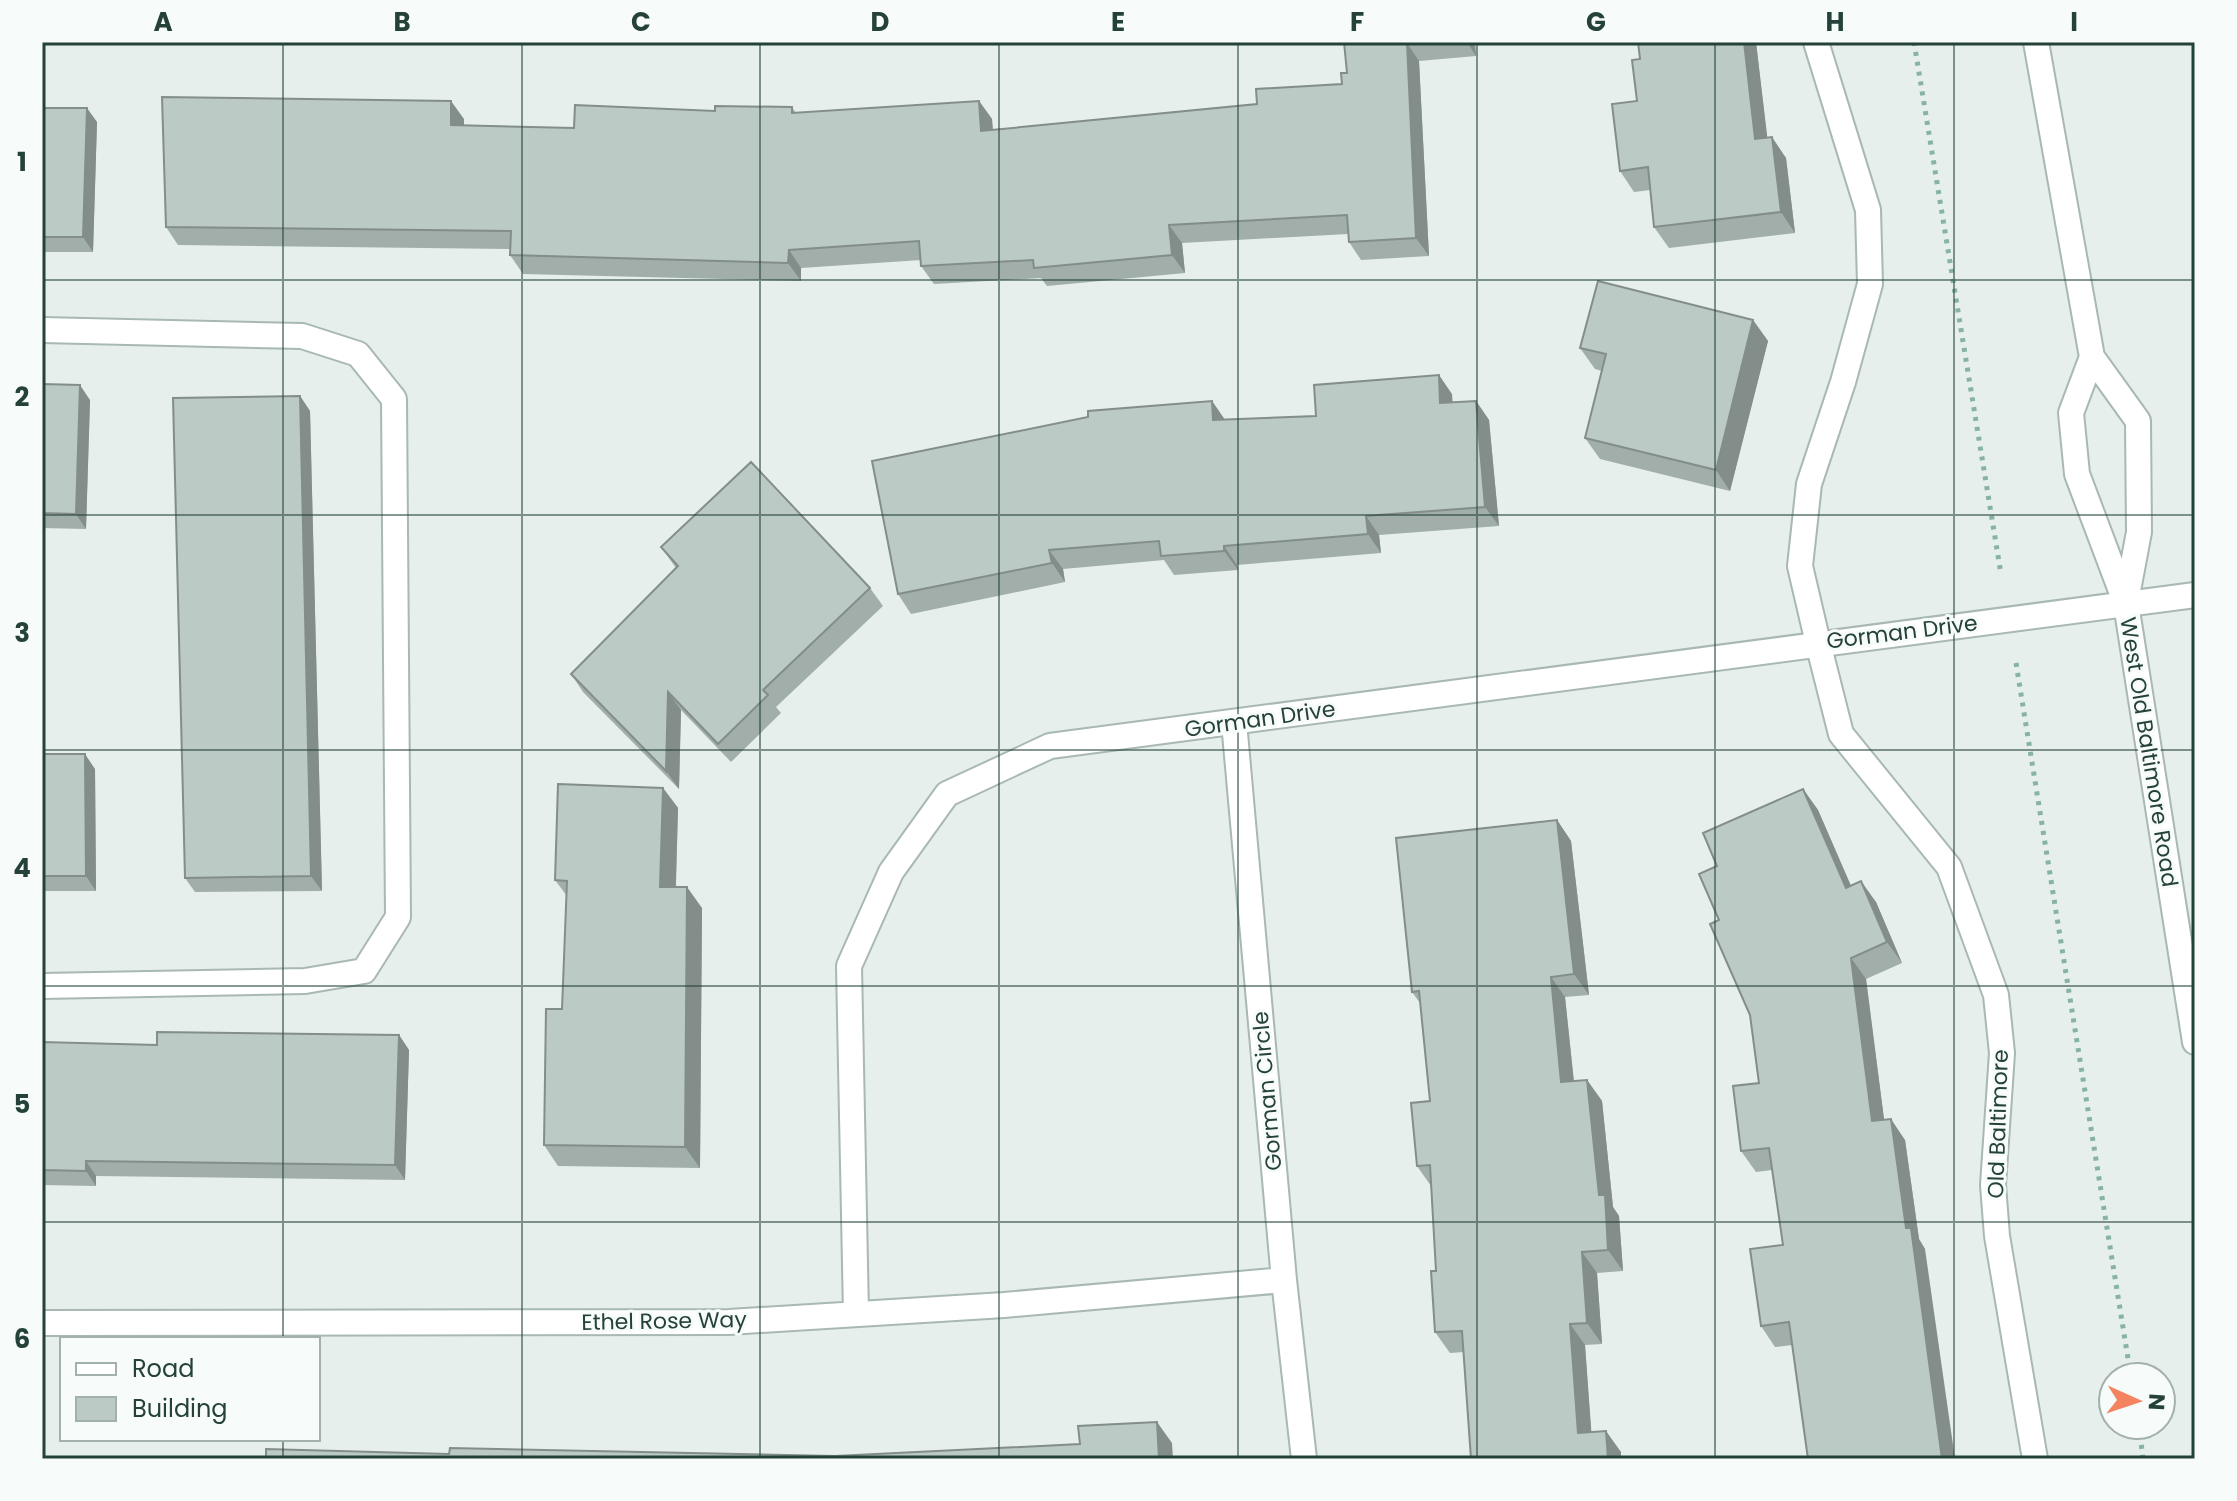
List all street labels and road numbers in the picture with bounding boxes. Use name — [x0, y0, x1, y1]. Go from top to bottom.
street label: Gorman Drive — [1825, 607, 1979, 657]
street label: West Old Baltimore Road — [2112, 615, 2186, 889]
street label: Gorman Drive — [1183, 693, 1337, 745]
street label: Gorman Circle — [1245, 1010, 1289, 1172]
street label: Old Baltimore — [1980, 1049, 2016, 1199]
street label: Ethel Rose Way — [581, 1304, 748, 1338]

